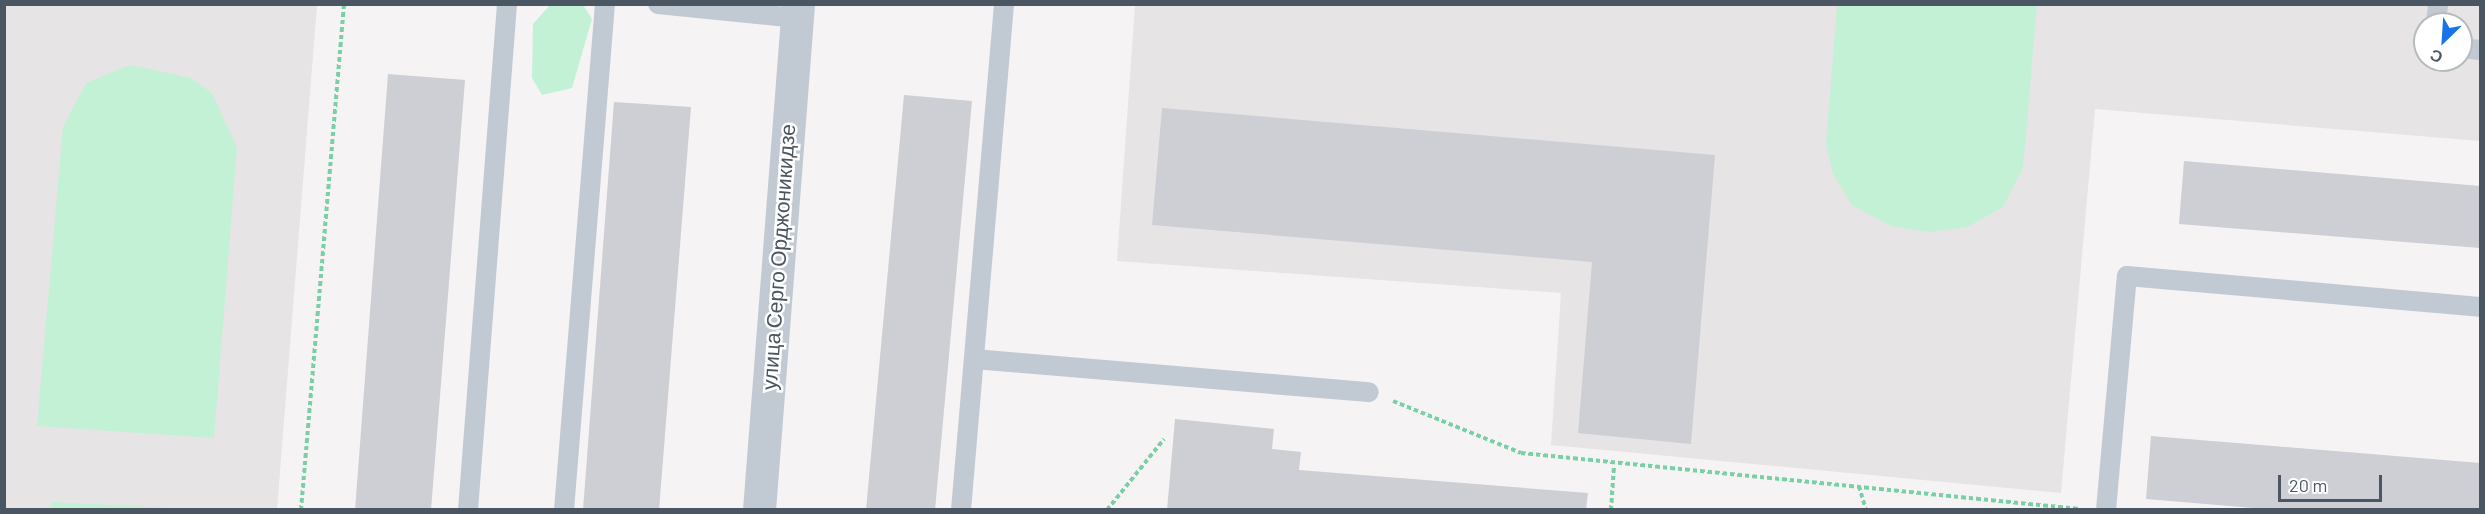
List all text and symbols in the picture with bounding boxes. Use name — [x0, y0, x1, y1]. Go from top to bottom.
north arrow — [2413, 12, 2473, 72]
text: С — [2427, 46, 2445, 68]
street label: улица Серго Орджоникидзе — [756, 123, 800, 391]
scale bar — [2281, 463, 2384, 501]
text: 20 m — [2289, 474, 2327, 496]

